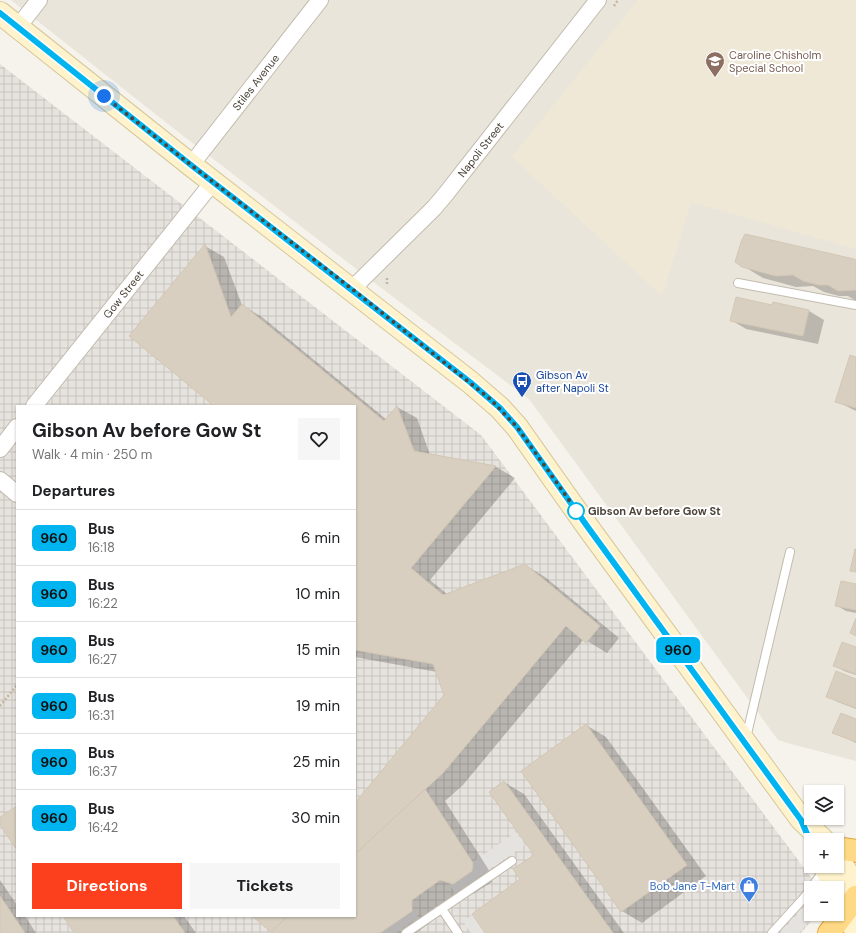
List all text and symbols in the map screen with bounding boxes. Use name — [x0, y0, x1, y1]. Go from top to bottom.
place label: Caroline Chisholm Special School — [729, 48, 822, 75]
school or university icon: Caroline Chisholm Special School — [704, 50, 726, 78]
street label: Stiles Avenue — [229, 51, 282, 113]
your location — [94, 86, 114, 106]
street label: Napoli Street — [455, 119, 507, 180]
street label: Gow Street — [100, 268, 147, 321]
place label: Gibson Av after Napoli St — [536, 368, 609, 395]
bus stop icon: Gibson Av after Napoli St — [511, 370, 533, 398]
text: Gibson Av before Gow St — [32, 418, 261, 443]
button: heart — [298, 418, 340, 460]
text: Walk · 4 min · 250 m — [32, 446, 152, 463]
text: Departures — [32, 481, 115, 501]
marker: Gibson Av before Gow St — [567, 502, 585, 520]
place label: Gibson Av before Gow St — [588, 504, 721, 518]
text: Bus — [88, 519, 115, 539]
text: 6 min — [301, 528, 340, 548]
text: 960 — [40, 529, 68, 547]
text: 16:18 — [88, 539, 115, 556]
text: Bus — [88, 575, 115, 595]
text: 10 min — [295, 584, 340, 604]
text: 960 — [40, 585, 68, 603]
text: 16:22 — [88, 595, 118, 612]
text: Bus — [88, 631, 115, 651]
line badge: 960 — [655, 637, 701, 663]
text: 15 min — [297, 640, 340, 660]
text: 960 — [40, 641, 68, 659]
text: 960 — [664, 641, 692, 659]
text: 16:27 — [88, 651, 117, 668]
text: Bus — [88, 687, 115, 707]
text: 19 min — [296, 696, 340, 716]
text: 960 — [40, 697, 68, 715]
text: 16:31 — [88, 707, 114, 724]
text: Bus — [88, 743, 115, 763]
text: 25 min — [293, 752, 340, 772]
text: 960 — [40, 753, 68, 771]
text: 16:37 — [88, 763, 117, 780]
map controls — [804, 785, 844, 921]
button: layers — [804, 785, 844, 825]
text: Bus — [88, 799, 115, 819]
text: 30 min — [291, 808, 340, 828]
text: 960 — [40, 809, 68, 827]
text: 16:42 — [88, 819, 118, 836]
button: + — [804, 833, 844, 873]
button: Directions — [32, 863, 182, 909]
button: Tickets — [190, 863, 340, 909]
shop icon: Bob Jane T-Mart — [738, 875, 760, 903]
place label: Bob Jane T-Mart — [650, 879, 735, 893]
button: − — [804, 881, 844, 921]

